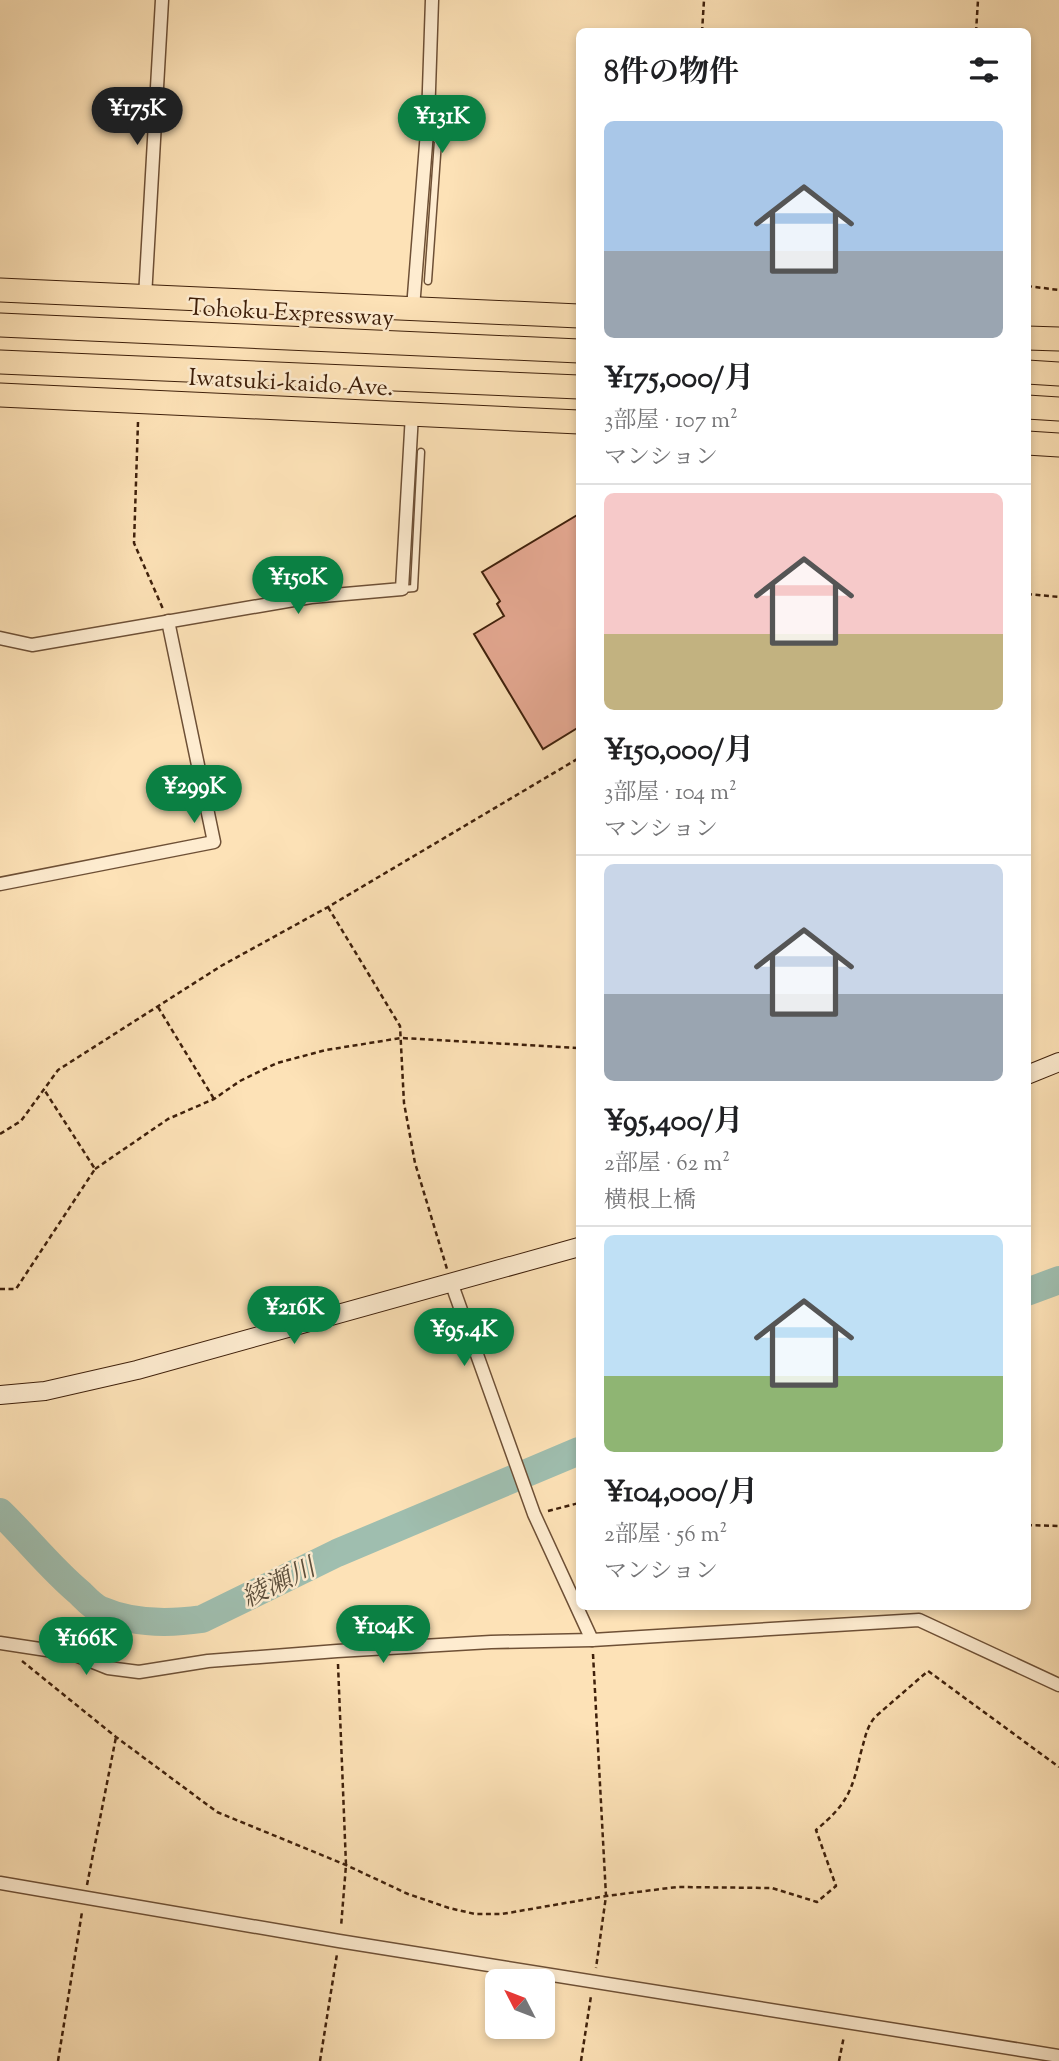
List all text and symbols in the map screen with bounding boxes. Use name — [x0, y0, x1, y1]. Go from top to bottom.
icon: filters — [965, 51, 1003, 89]
text: 8件の物件 — [604, 52, 739, 95]
pin: ¥175K — [88, 88, 186, 147]
text: ¥175K — [108, 93, 166, 126]
pin: ¥131K — [393, 96, 491, 155]
text: ¥131K — [414, 101, 470, 134]
icon: home — [741, 166, 867, 292]
street label: Tohoku Expressway — [187, 292, 395, 336]
text: ¥175,000/月 — [604, 358, 754, 401]
street label: Iwatsuki-kaido Ave. — [188, 362, 394, 406]
text: 3部屋 · 107 m² — [604, 405, 738, 438]
text: マンション — [604, 442, 718, 475]
icon: home — [741, 538, 867, 664]
pin: ¥150K — [249, 556, 347, 616]
text: ¥150K — [268, 562, 328, 595]
text: ¥150,000/月 — [604, 730, 754, 773]
pin: ¥299K — [145, 766, 243, 825]
text: ¥299K — [162, 771, 226, 804]
text: 3部屋 · 104 m² — [604, 777, 737, 810]
text: マンション — [604, 814, 718, 847]
icon: home — [741, 909, 867, 1035]
text: ¥95,400/月 — [604, 1101, 743, 1144]
text: 2部屋 · 62 m² — [604, 1148, 730, 1181]
text: 横根上橋 — [604, 1185, 696, 1218]
icon: home — [741, 1280, 867, 1406]
pin: ¥216K — [245, 1286, 343, 1346]
text: ¥216K — [263, 1292, 325, 1325]
pin: ¥95.4K — [407, 1308, 521, 1368]
text: ¥95.4K — [430, 1314, 498, 1347]
text: ¥104,000/月 — [604, 1472, 758, 1515]
text: 2部屋 · 56 m² — [604, 1519, 727, 1552]
water label: 綾瀬川 — [236, 1549, 325, 1618]
text: マンション — [604, 1556, 718, 1589]
pin: ¥104K — [334, 1606, 432, 1665]
text: ¥104K — [352, 1611, 414, 1644]
pin: ¥166K — [37, 1618, 135, 1677]
text: ¥166K — [55, 1623, 117, 1656]
north arrow — [485, 1969, 555, 2039]
map controls — [485, 1969, 555, 2039]

